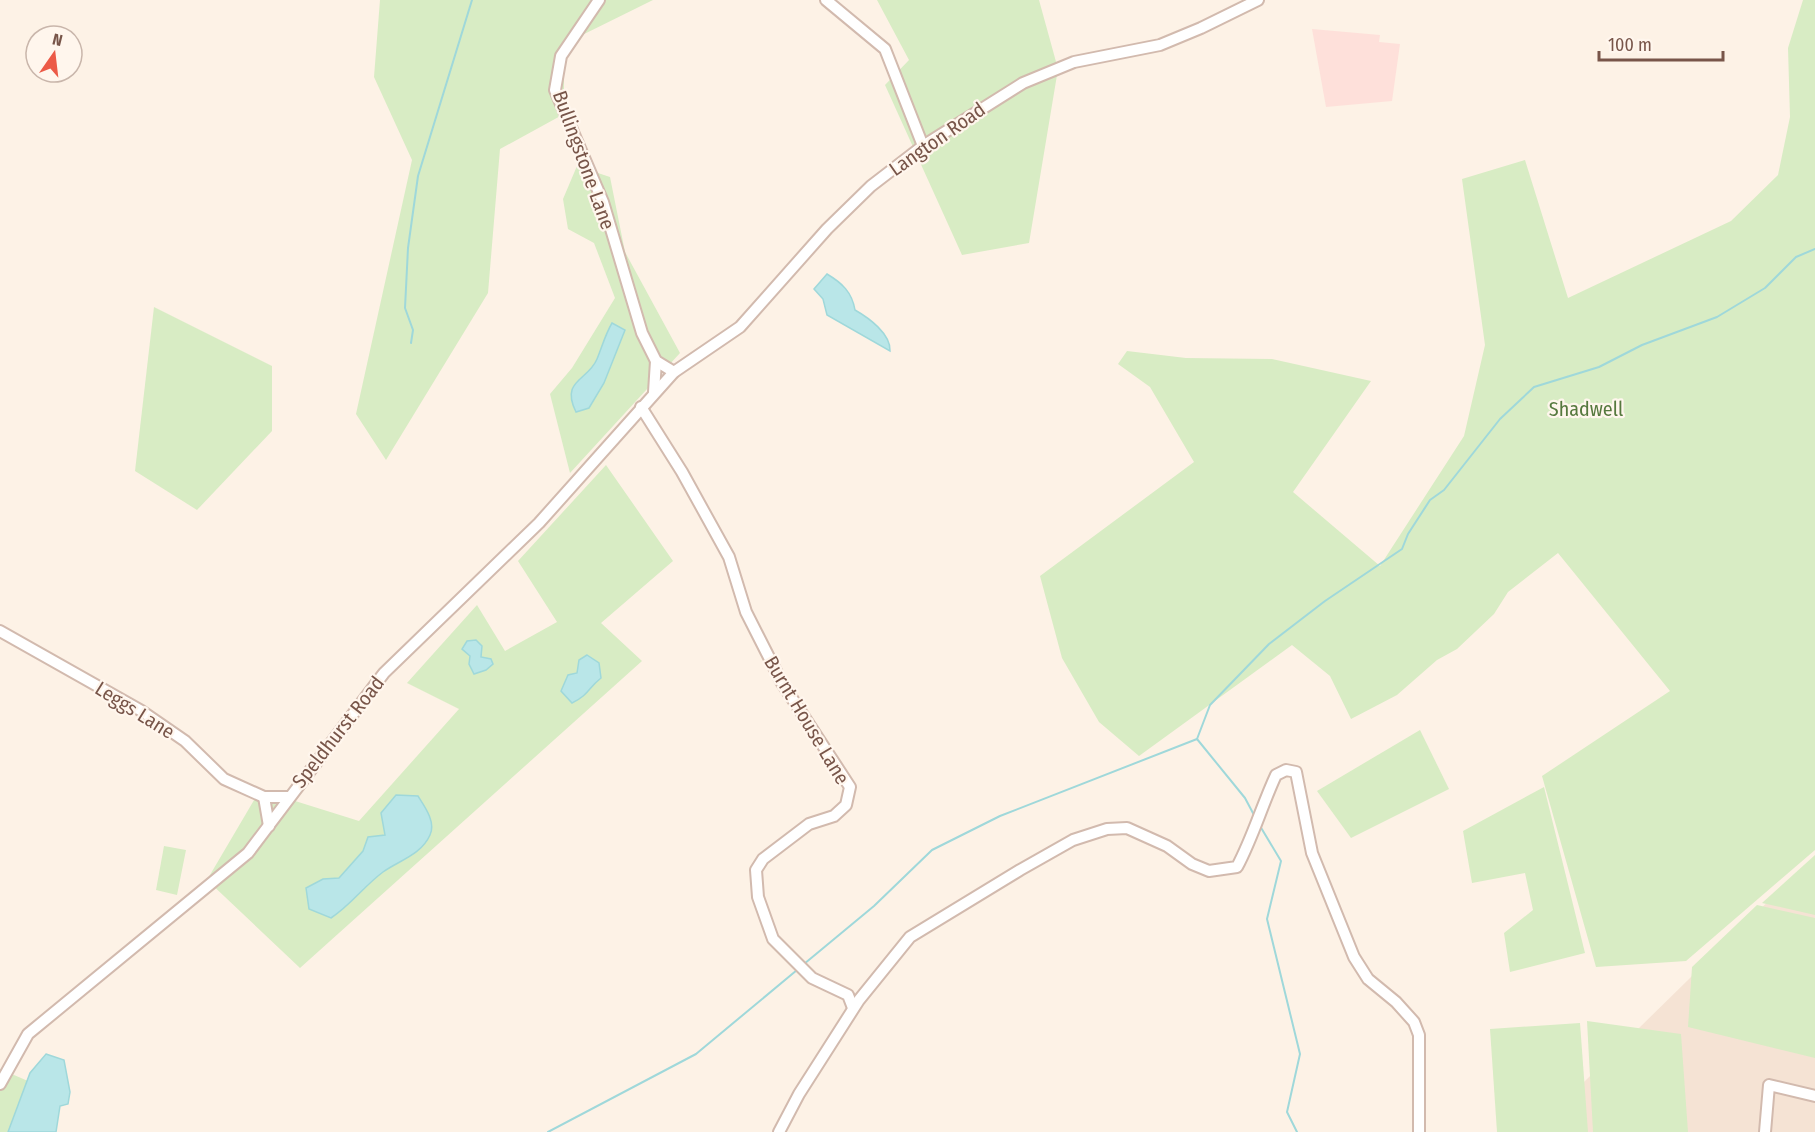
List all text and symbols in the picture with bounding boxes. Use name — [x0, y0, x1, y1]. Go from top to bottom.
north arrow — [24, 24, 84, 84]
scale bar — [1599, 24, 1724, 62]
text: N — [51, 30, 64, 50]
text: 100 m — [1608, 34, 1652, 56]
street label: Bullingstone Lane — [548, 87, 620, 233]
street label: Langton Road — [884, 97, 990, 181]
park label: Shadwell — [1549, 397, 1623, 421]
street label: Burnt House Lane — [759, 652, 855, 788]
street label: Speldhurst Road — [287, 671, 389, 793]
street label: Leggs Lane — [91, 676, 179, 744]

